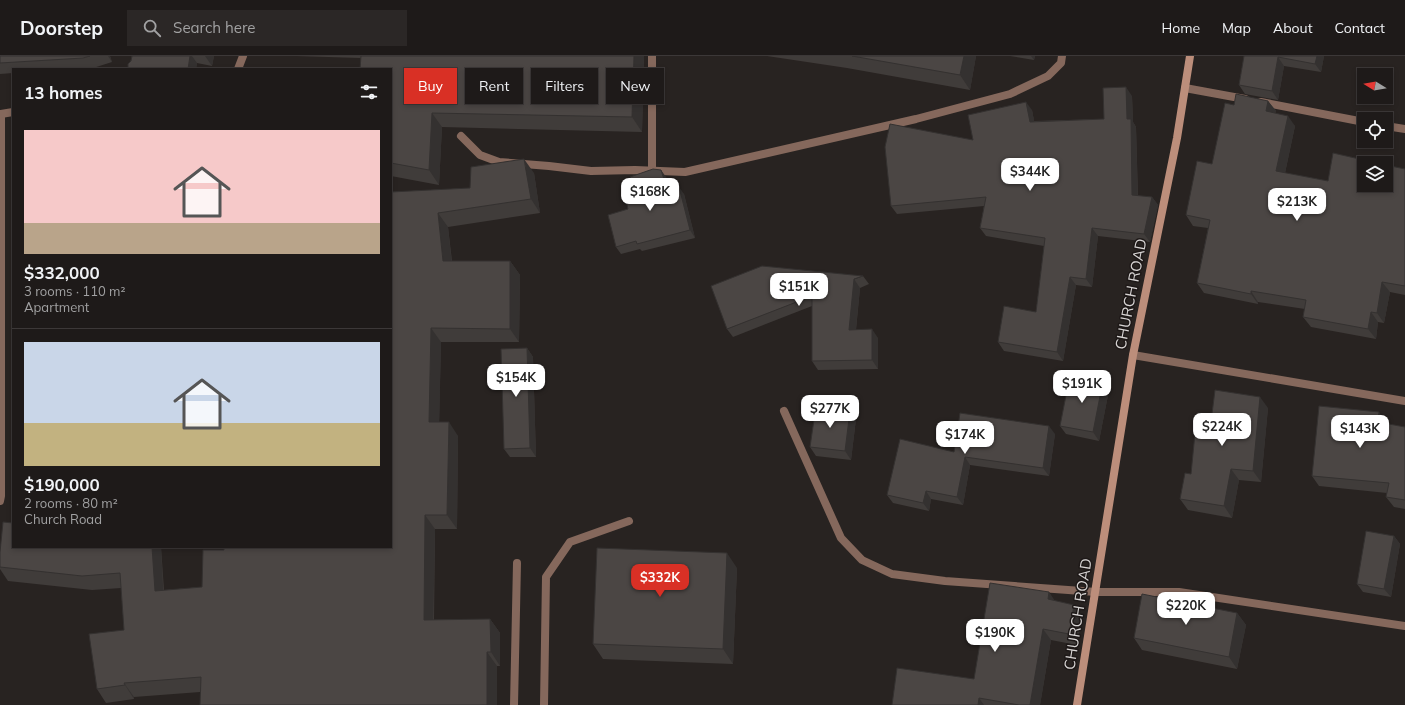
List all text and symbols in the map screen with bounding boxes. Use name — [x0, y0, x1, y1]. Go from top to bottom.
search box — [127, 10, 407, 46]
text: Doorstep — [20, 16, 103, 40]
icon: search — [141, 17, 163, 39]
text: Search here — [173, 18, 256, 37]
text: Home — [1161, 19, 1200, 37]
text: Map — [1222, 19, 1251, 37]
text: About — [1273, 19, 1313, 37]
text: Contact — [1335, 19, 1385, 37]
chip: Buy — [404, 68, 457, 104]
chip: Rent — [465, 68, 523, 104]
chip: Filters — [531, 68, 598, 104]
chip: New — [606, 68, 664, 104]
north arrow — [1357, 68, 1393, 104]
map controls — [1357, 68, 1393, 192]
icon: filters — [358, 81, 380, 103]
text: 13 homes — [24, 82, 103, 103]
button: locate — [1357, 112, 1393, 148]
icon: home — [166, 156, 238, 228]
button: layers — [1357, 156, 1393, 192]
pin: $344K — [1002, 158, 1058, 192]
text: $344K — [1010, 163, 1050, 179]
pin: $168K — [622, 178, 678, 212]
text: $168K — [630, 183, 670, 199]
pin: $213K — [1269, 188, 1325, 222]
text: $213K — [1277, 193, 1317, 209]
street label: CHURCH ROAD — [1110, 237, 1151, 351]
text: $332,000 — [24, 262, 100, 283]
pin: $151K — [771, 273, 827, 307]
text: $151K — [779, 278, 819, 294]
text: 3 rooms · 110 m² — [24, 283, 125, 299]
text: Apartment — [24, 299, 89, 315]
pin: $154K — [488, 364, 544, 398]
icon: home — [166, 368, 238, 440]
text: $154K — [496, 369, 536, 385]
pin: $191K — [1054, 370, 1110, 404]
text: $191K — [1062, 375, 1102, 391]
pin: $277K — [802, 395, 858, 429]
text: $277K — [810, 400, 850, 416]
pin: $224K — [1194, 413, 1250, 447]
pin: $143K — [1332, 415, 1388, 449]
text: $224K — [1202, 418, 1242, 434]
text: $143K — [1340, 420, 1380, 436]
pin: $174K — [937, 421, 993, 455]
text: $174K — [945, 426, 985, 442]
text: $190,000 — [24, 474, 100, 495]
text: 2 rooms · 80 m² — [24, 495, 118, 511]
text: Church Road — [24, 511, 102, 527]
street label: CHURCH ROAD — [1059, 557, 1096, 671]
pin: $332K — [632, 564, 688, 598]
text: $332K — [640, 569, 680, 585]
pin: $220K — [1158, 592, 1214, 626]
text: $220K — [1166, 597, 1206, 613]
pin: $190K — [967, 619, 1023, 653]
text: $190K — [975, 624, 1015, 640]

